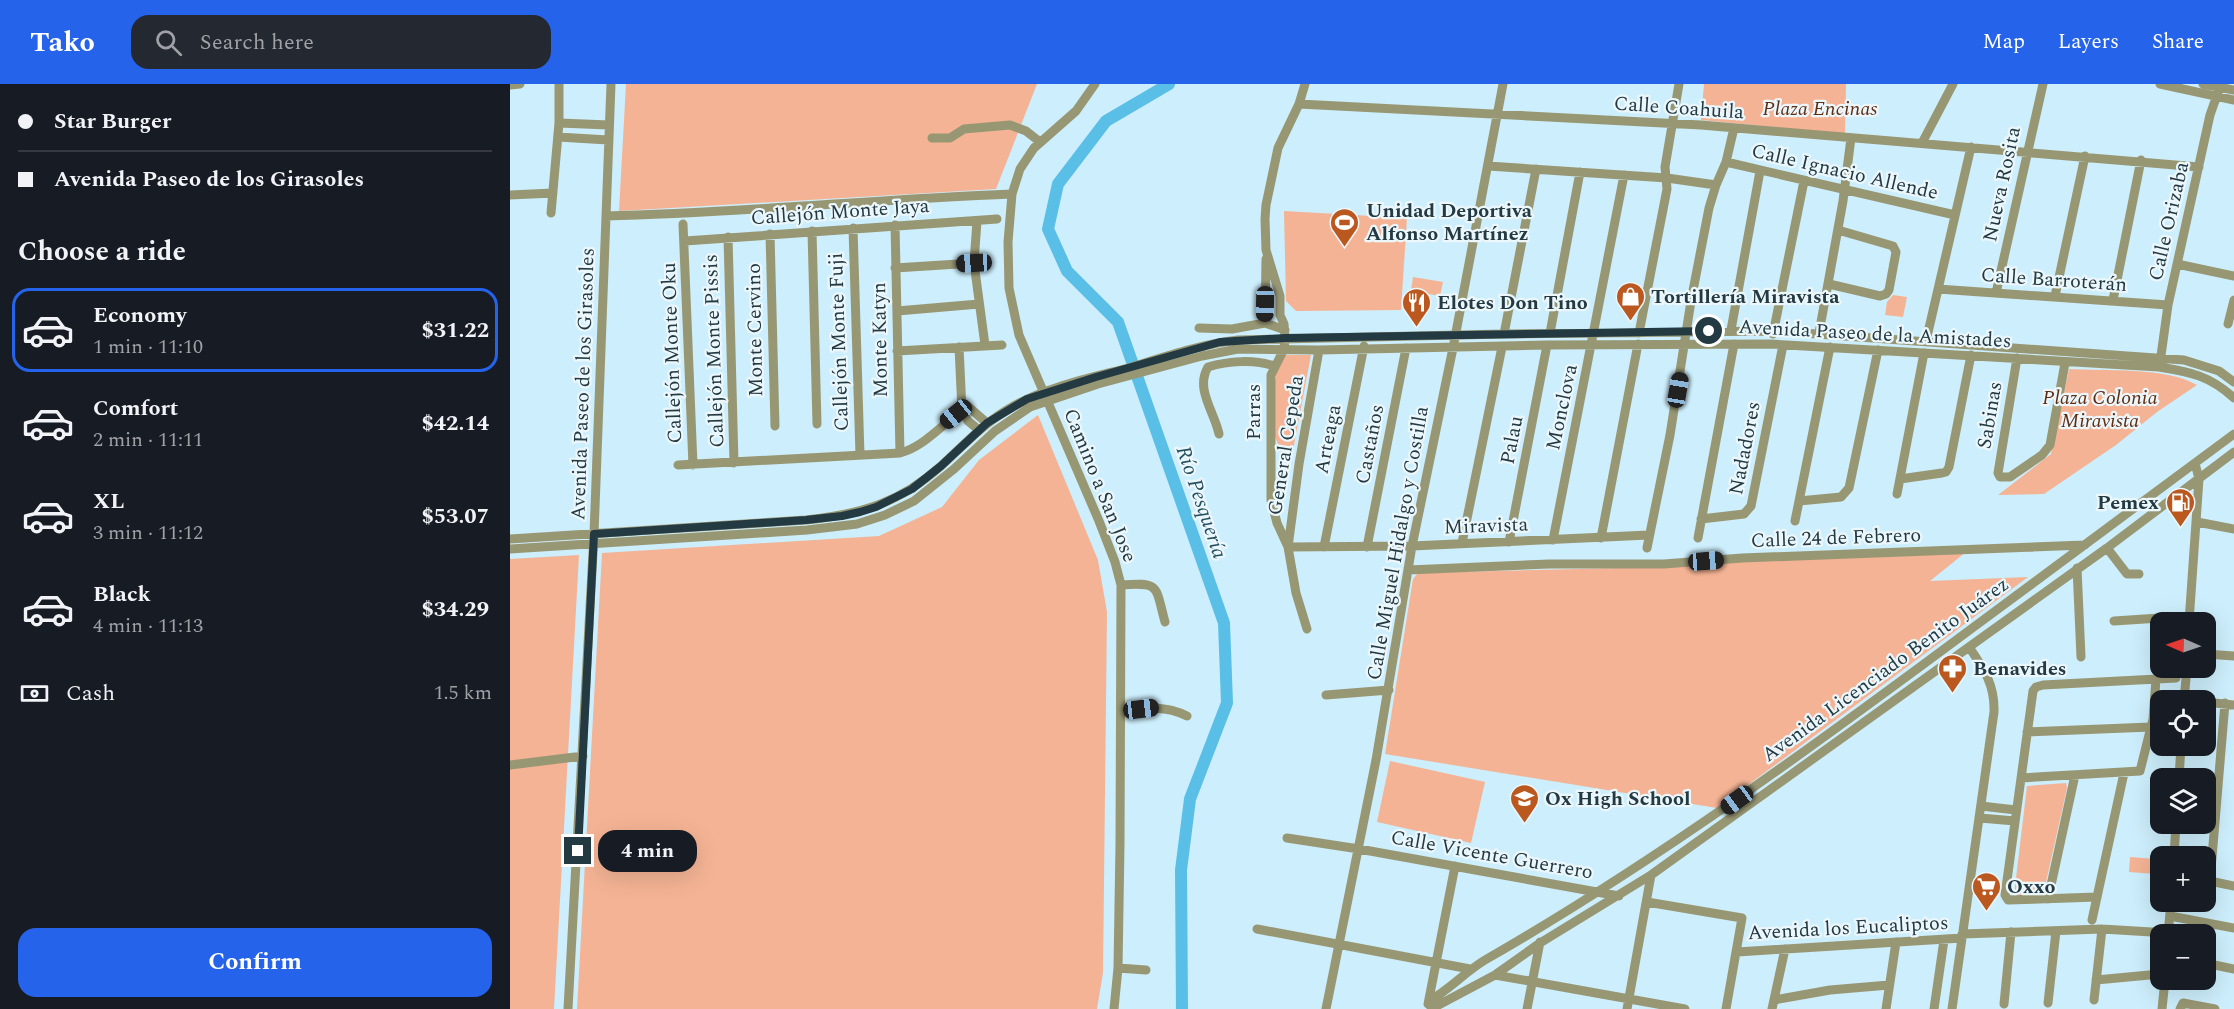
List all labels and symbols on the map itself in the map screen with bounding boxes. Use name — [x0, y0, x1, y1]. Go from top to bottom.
street label: Calle Coahuila — [1613, 88, 1745, 128]
park label: Plaza Encinas — [1763, 94, 1877, 124]
street label: Nueva Rosita — [1975, 124, 2029, 245]
street label: Calle Ignacio Allende — [1748, 136, 1941, 208]
street label: Calle Orizaba — [2141, 159, 2197, 284]
street label: Callejón Monte Jaya — [750, 191, 931, 233]
place label: Unidad Deportiva Alfonso Martínez — [1366, 196, 1533, 249]
sports icon: Unidad Deportiva Alfonso Martínez — [1329, 206, 1361, 248]
street label: Avenida Paseo de los Girasoles — [563, 247, 603, 521]
street label: Callejón Monte Fuji — [821, 252, 857, 432]
car — [956, 253, 992, 273]
street label: Callejón Monte Pissis — [696, 254, 732, 448]
street label: Calle Barroterán — [1980, 260, 2128, 300]
street label: Callejón Monte Oku — [654, 262, 690, 444]
street label: Monte Cervino — [739, 263, 771, 397]
shop icon: Tortillería Miravista — [1614, 280, 1646, 322]
street label: Monte Katyn — [864, 282, 896, 398]
place label: Tortillería Miravista — [1651, 282, 1840, 312]
car — [1256, 286, 1274, 322]
restaurant icon: Elotes Don Tino — [1400, 286, 1432, 328]
place label: Elotes Don Tino — [1437, 288, 1588, 318]
street label: Avenida Paseo de la Amistades — [1738, 312, 2012, 356]
route start — [1695, 317, 1722, 344]
street label: Monclova — [1538, 361, 1586, 453]
car — [1666, 371, 1690, 409]
street label: General Cepeda — [1260, 373, 1312, 517]
street label: Sabinas — [1969, 379, 2011, 451]
park label: Plaza Colonia Miravista — [2042, 383, 2158, 436]
street label: Parras — [1239, 384, 1269, 440]
car — [936, 396, 976, 432]
street label: Nadadores — [1721, 399, 1769, 498]
street label: Arteaga — [1307, 402, 1349, 476]
street label: Castaños — [1348, 402, 1392, 487]
street label: Camino a San Jose — [1055, 404, 1145, 567]
street label: Calle Miguel Hidalgo y Costilla — [1359, 404, 1437, 683]
street label: Palau — [1493, 413, 1531, 467]
water label: Río Pesquería — [1167, 441, 1235, 564]
fuel station icon: Pemex — [2164, 486, 2196, 528]
place label: Pemex — [2097, 488, 2159, 518]
street label: Miravista — [1443, 510, 1529, 542]
street label: Calle 24 de Febrero — [1750, 520, 1922, 556]
car — [1687, 551, 1725, 571]
street label: Avenida Licenciado Benito Juárez — [1756, 570, 2015, 770]
north arrow — [2150, 612, 2216, 678]
pharmacy icon: Benavides — [1936, 652, 1968, 694]
place label: Benavides — [1973, 654, 2067, 684]
car — [1122, 698, 1160, 720]
school or university icon: Ox High School — [1508, 782, 1540, 824]
car — [1717, 782, 1757, 818]
place label: Ox High School — [1545, 784, 1690, 814]
street label: Calle Vicente Guerrero — [1388, 822, 1595, 888]
callout: 4 min — [599, 830, 698, 872]
route end — [564, 837, 591, 864]
supermarket icon: Oxxo — [1970, 870, 2002, 912]
place label: Oxxo — [2007, 872, 2056, 902]
street label: Avenida los Eucaliptos — [1747, 908, 1949, 948]

